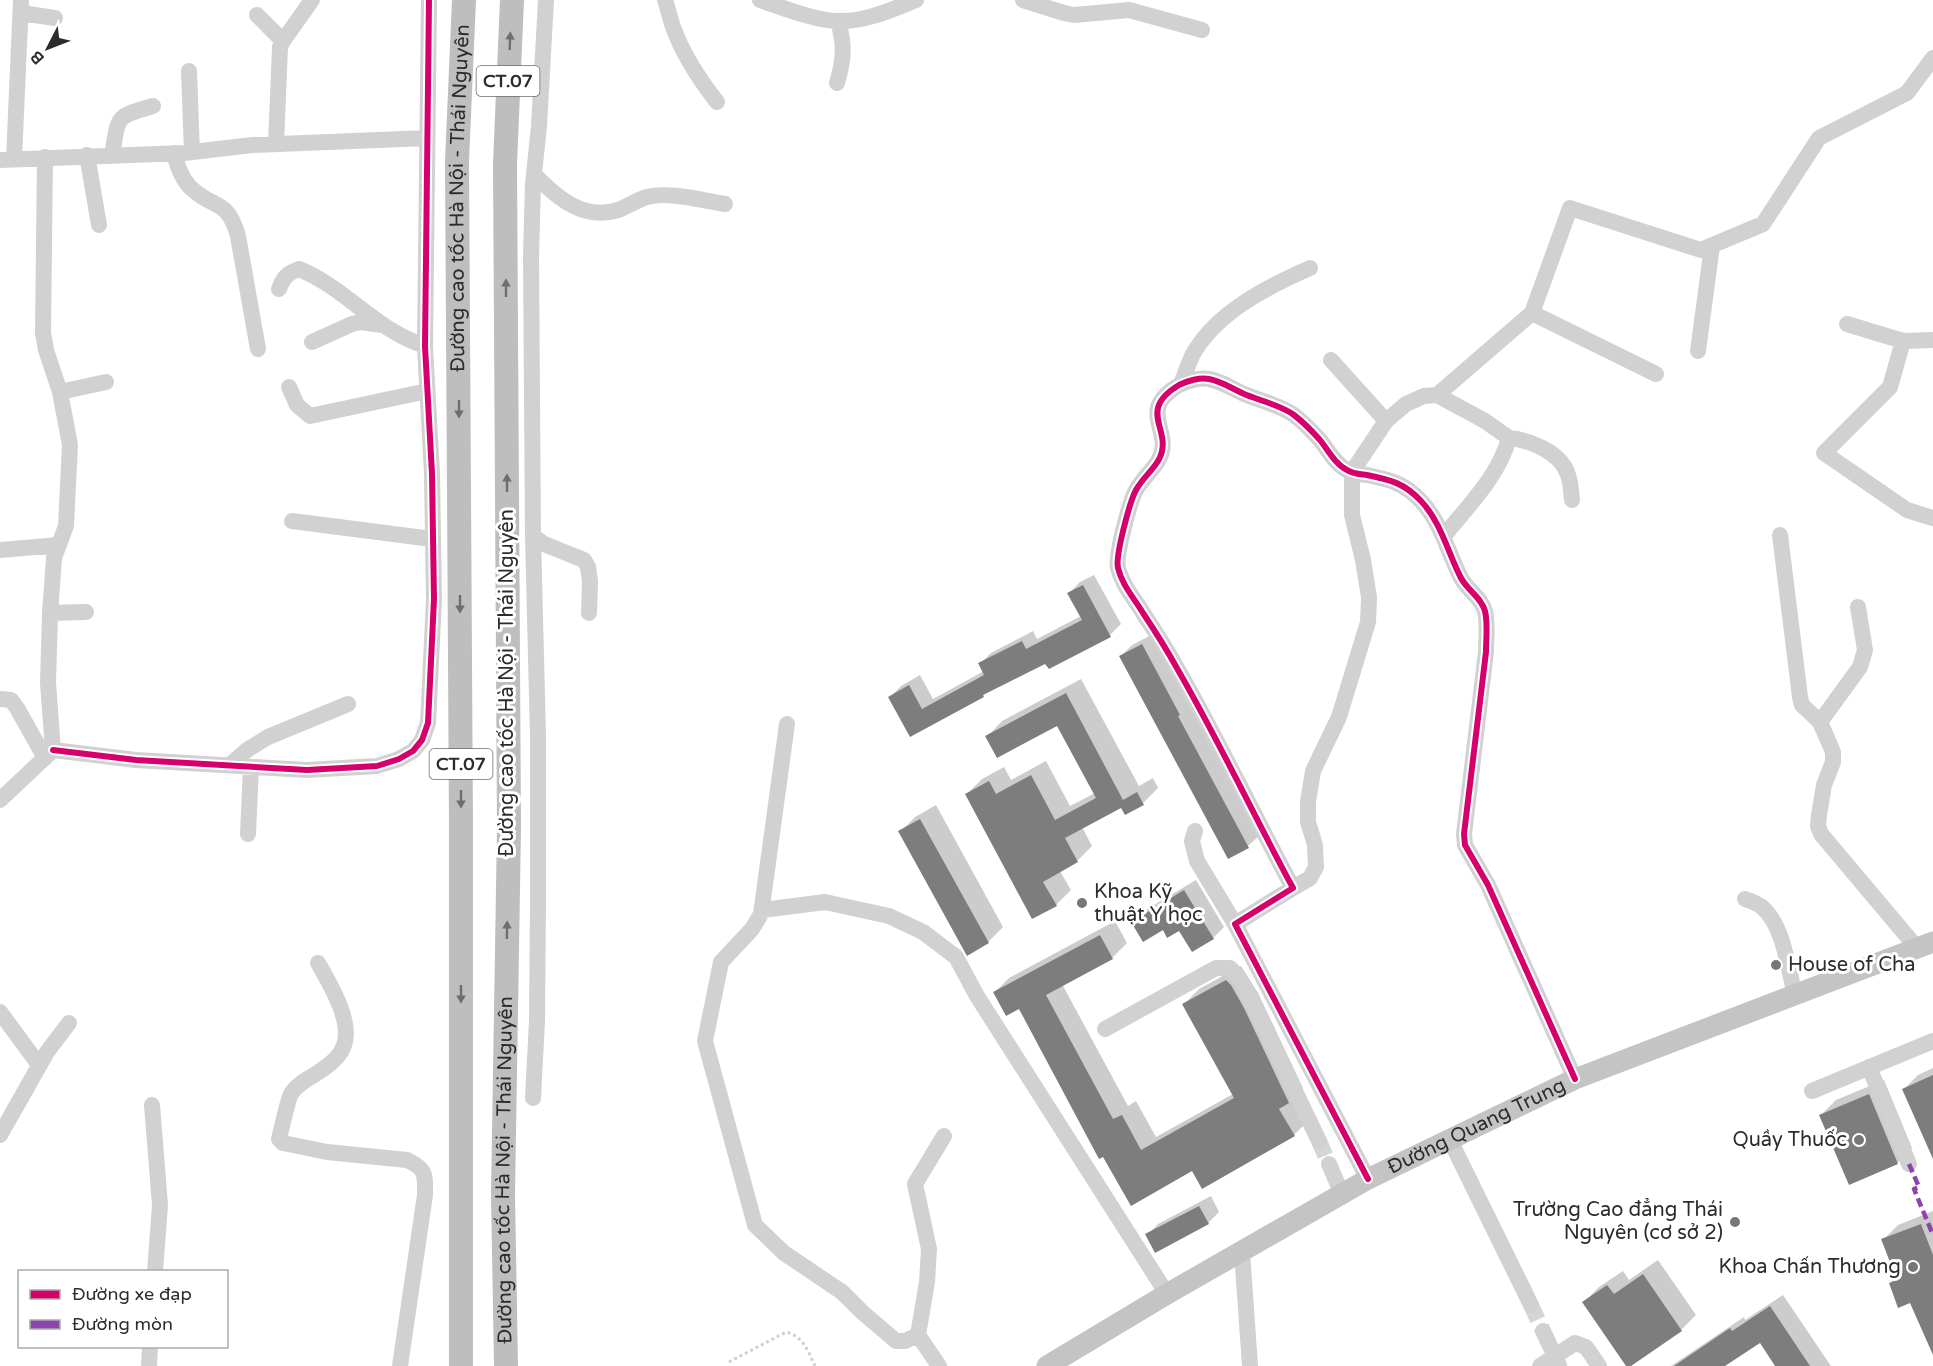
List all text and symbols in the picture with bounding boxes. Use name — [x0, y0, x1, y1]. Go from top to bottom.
north arrow — [18, 18, 78, 78]
street label: Đường cao tốc Hà Nội - Thái Nguyên — [445, 24, 475, 372]
one-way arrow — [505, 32, 515, 51]
text: B — [26, 47, 49, 68]
road number: CT.07 — [476, 66, 540, 96]
one-way arrow — [501, 278, 511, 297]
one-way arrow — [454, 399, 464, 418]
one-way arrow — [502, 473, 512, 492]
street label: Đường cao tốc Hà Nội - Thái Nguyên — [495, 509, 519, 857]
one-way arrow — [455, 594, 465, 613]
road number: CT.07 — [430, 749, 492, 779]
one-way arrow — [456, 789, 466, 808]
place label: Khoa Kỹ thuật Y học — [1094, 880, 1203, 927]
marker: Khoa Kỹ thuật Y học — [1075, 896, 1089, 910]
one-way arrow — [502, 920, 512, 939]
place label: House of Cha — [1788, 953, 1916, 977]
marker: House of Cha — [1769, 958, 1783, 972]
one-way arrow — [456, 984, 466, 1003]
street label: Đường cao tốc Hà Nội - Thái Nguyên — [491, 996, 518, 1344]
street label: Đường Quang Trung — [1384, 1073, 1569, 1180]
place label: Quầy Thuốc — [1733, 1128, 1847, 1152]
marker: Quầy Thuốc — [1852, 1133, 1866, 1147]
place label: Trường Cao đẳng Thái Nguyên (cơ sở 2) — [1513, 1198, 1723, 1245]
marker: Trường Cao đẳng Thái Nguyên (cơ sở 2) — [1728, 1215, 1742, 1229]
place label: Khoa Chấn Thương — [1719, 1255, 1901, 1279]
marker: Khoa Chấn Thương — [1906, 1260, 1920, 1274]
legend — [18, 1270, 228, 1348]
text: Đường xe đạp — [72, 1283, 192, 1305]
text: Đường mòn — [72, 1313, 173, 1335]

